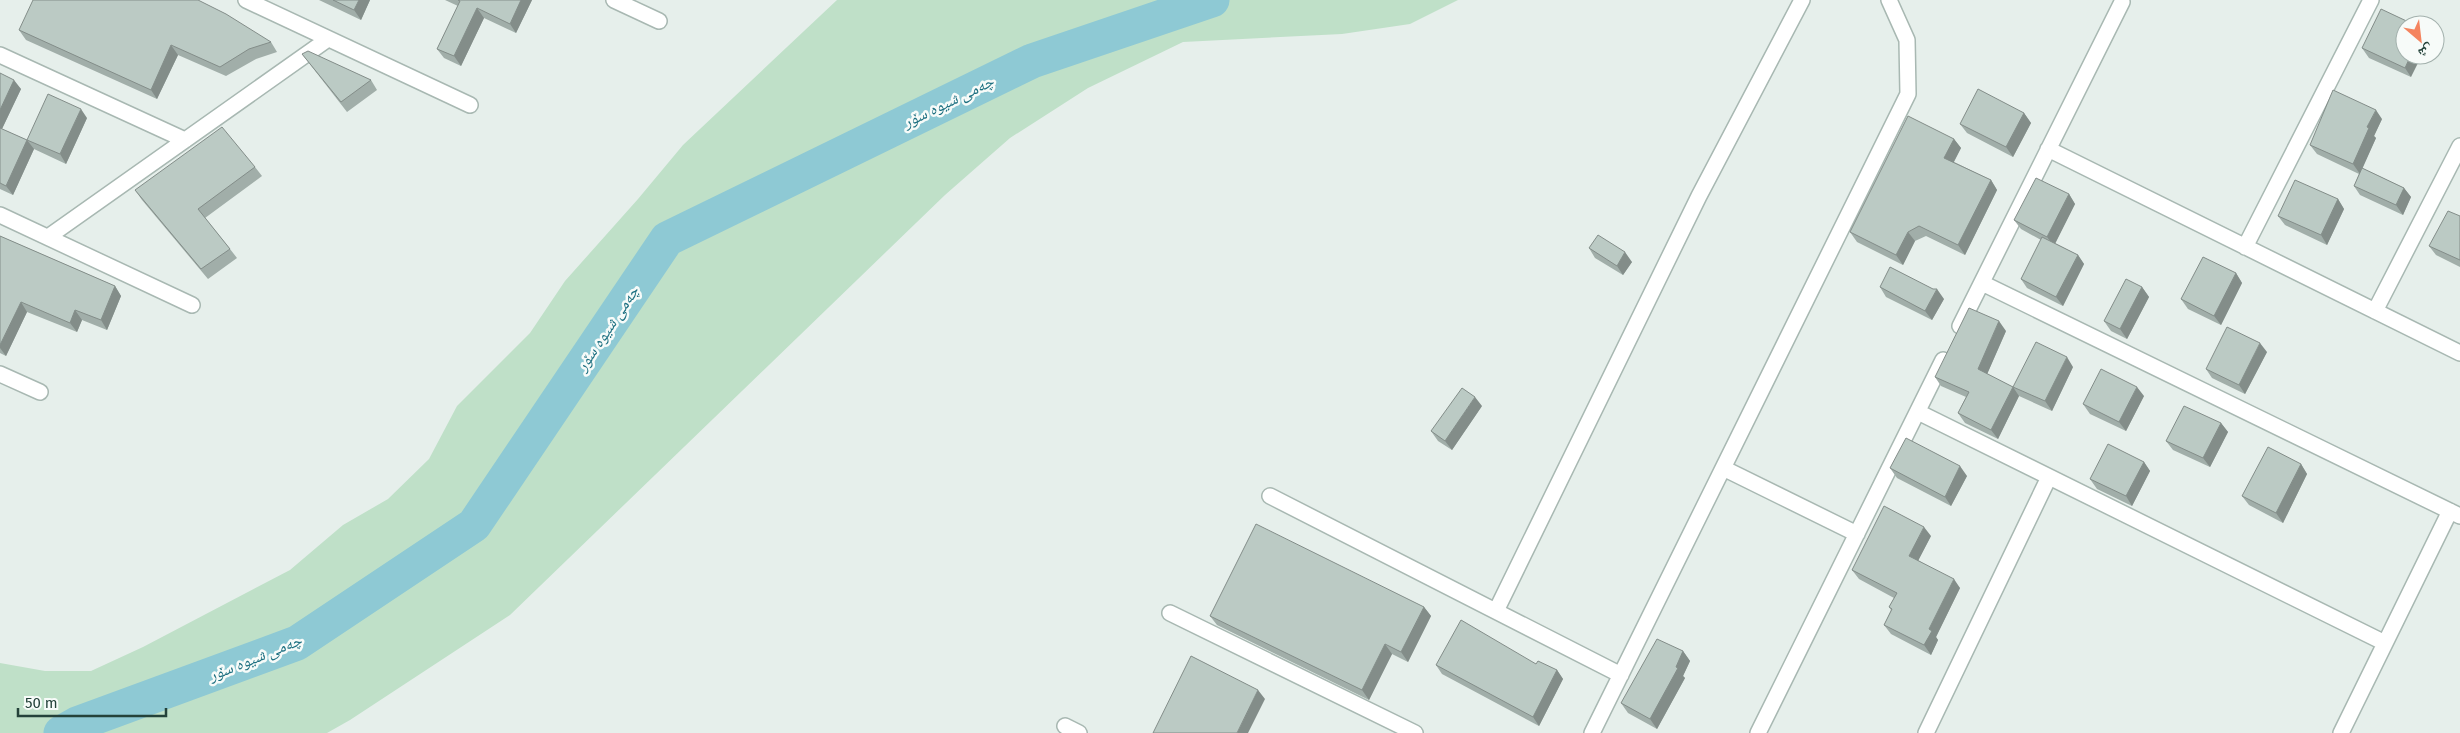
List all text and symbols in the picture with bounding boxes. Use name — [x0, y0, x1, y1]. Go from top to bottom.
north arrow — [2395, 15, 2445, 65]
text: ش — [2415, 40, 2436, 62]
water label: چەمی شیوە سۆر — [899, 71, 998, 133]
water label: چەمی شیوە سۆر — [571, 281, 644, 376]
water label: چەمی شیوە سۆر — [205, 630, 306, 686]
scale bar — [18, 686, 165, 718]
text: 50 m — [25, 694, 58, 712]

